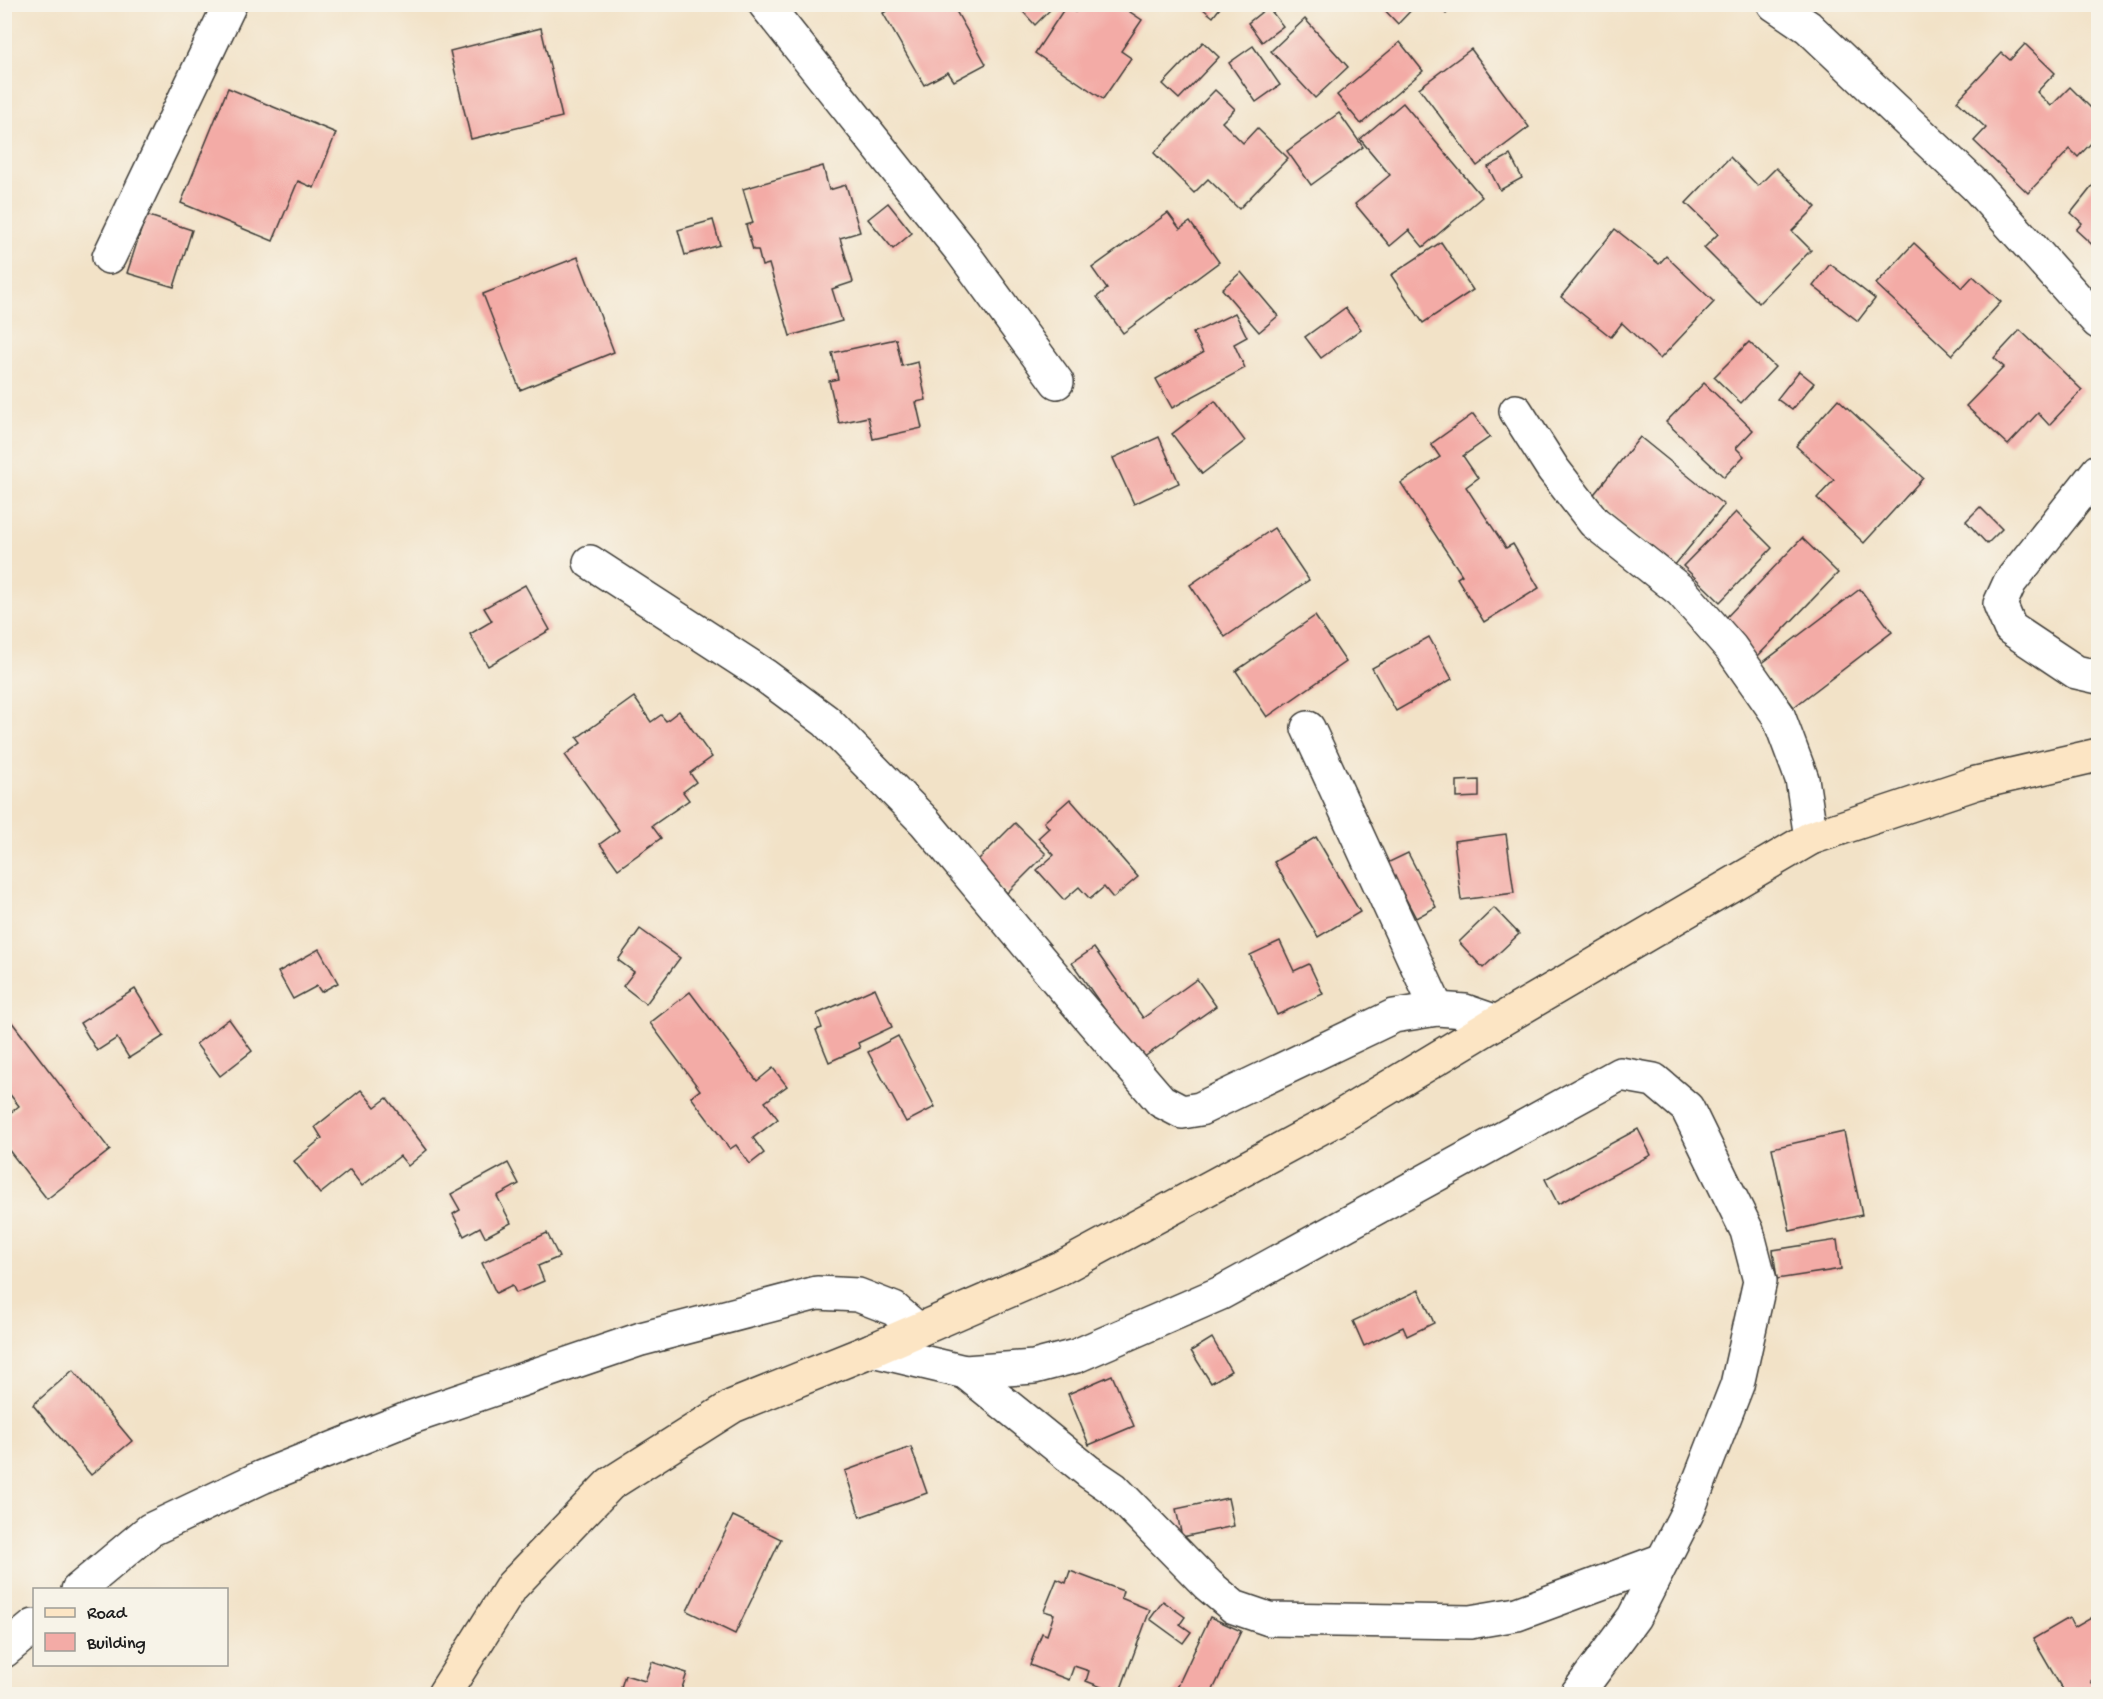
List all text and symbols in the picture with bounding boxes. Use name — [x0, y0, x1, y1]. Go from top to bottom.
legend — [33, 1588, 228, 1666]
text: Road — [87, 1604, 128, 1625]
text: Building — [86, 1634, 146, 1655]

